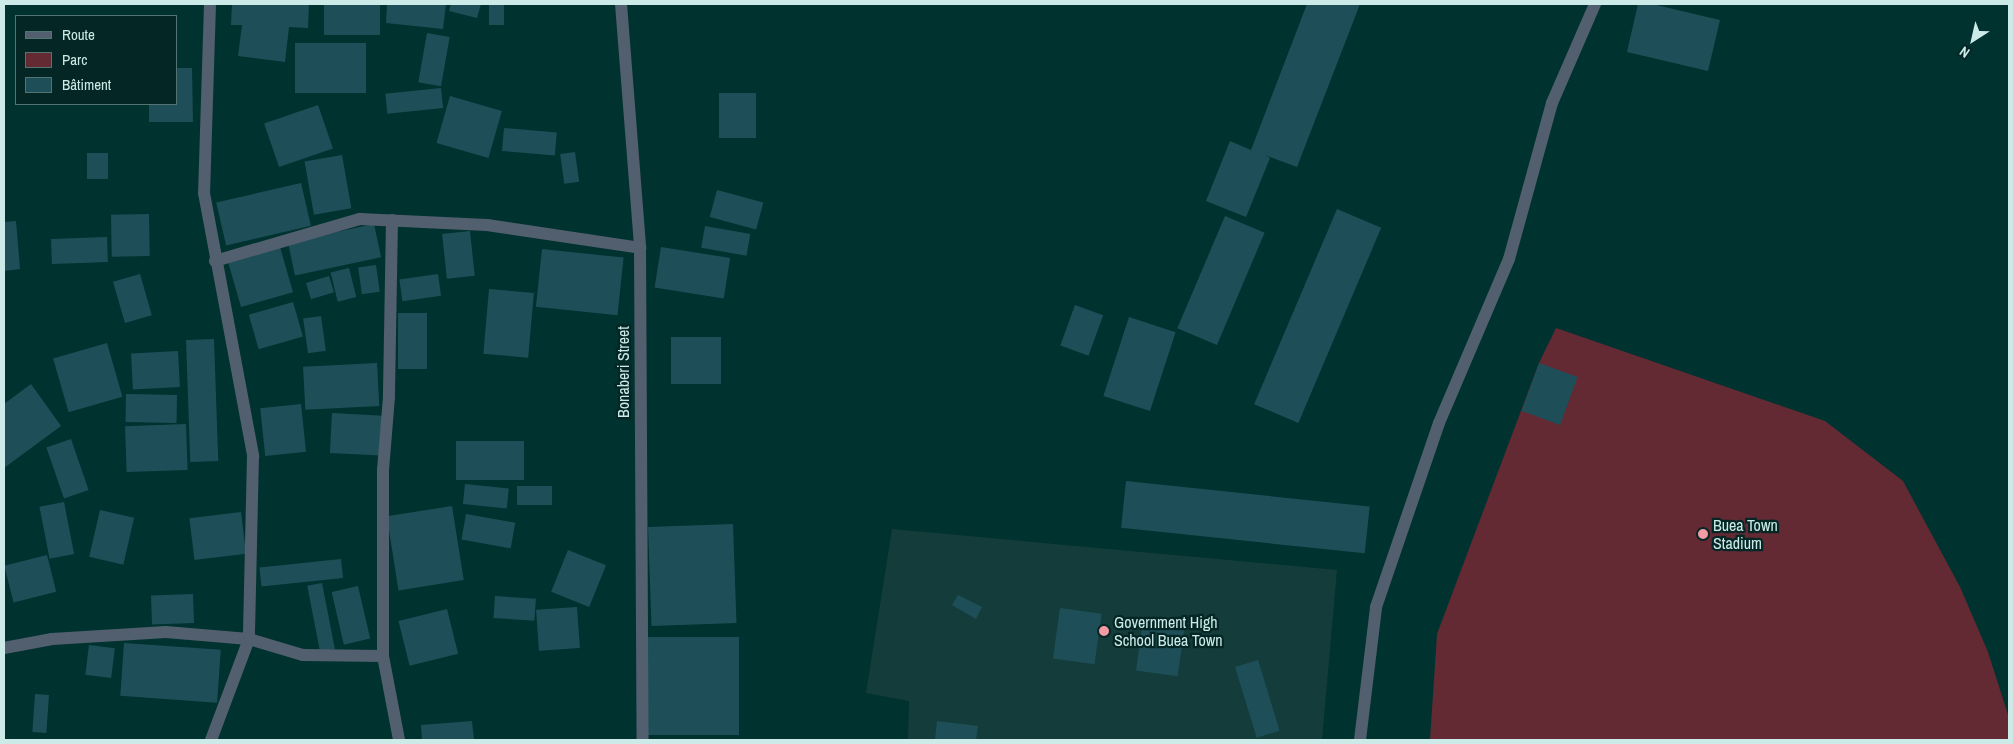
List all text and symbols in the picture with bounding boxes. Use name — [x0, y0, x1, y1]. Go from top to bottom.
legend — [15, 15, 178, 105]
north arrow — [1948, 15, 1998, 65]
text: Route — [62, 24, 95, 45]
text: N — [1956, 43, 1973, 62]
text: Parc — [62, 49, 87, 70]
text: Bâtiment — [62, 74, 111, 95]
street label: Bonaberi Street — [613, 326, 633, 418]
place label: Buea Town Stadium — [1713, 515, 1778, 553]
marker: Buea Town Stadium — [1697, 528, 1709, 540]
place label: Government High School Buea Town — [1114, 612, 1223, 650]
marker: Government High School Buea Town — [1098, 625, 1110, 637]

